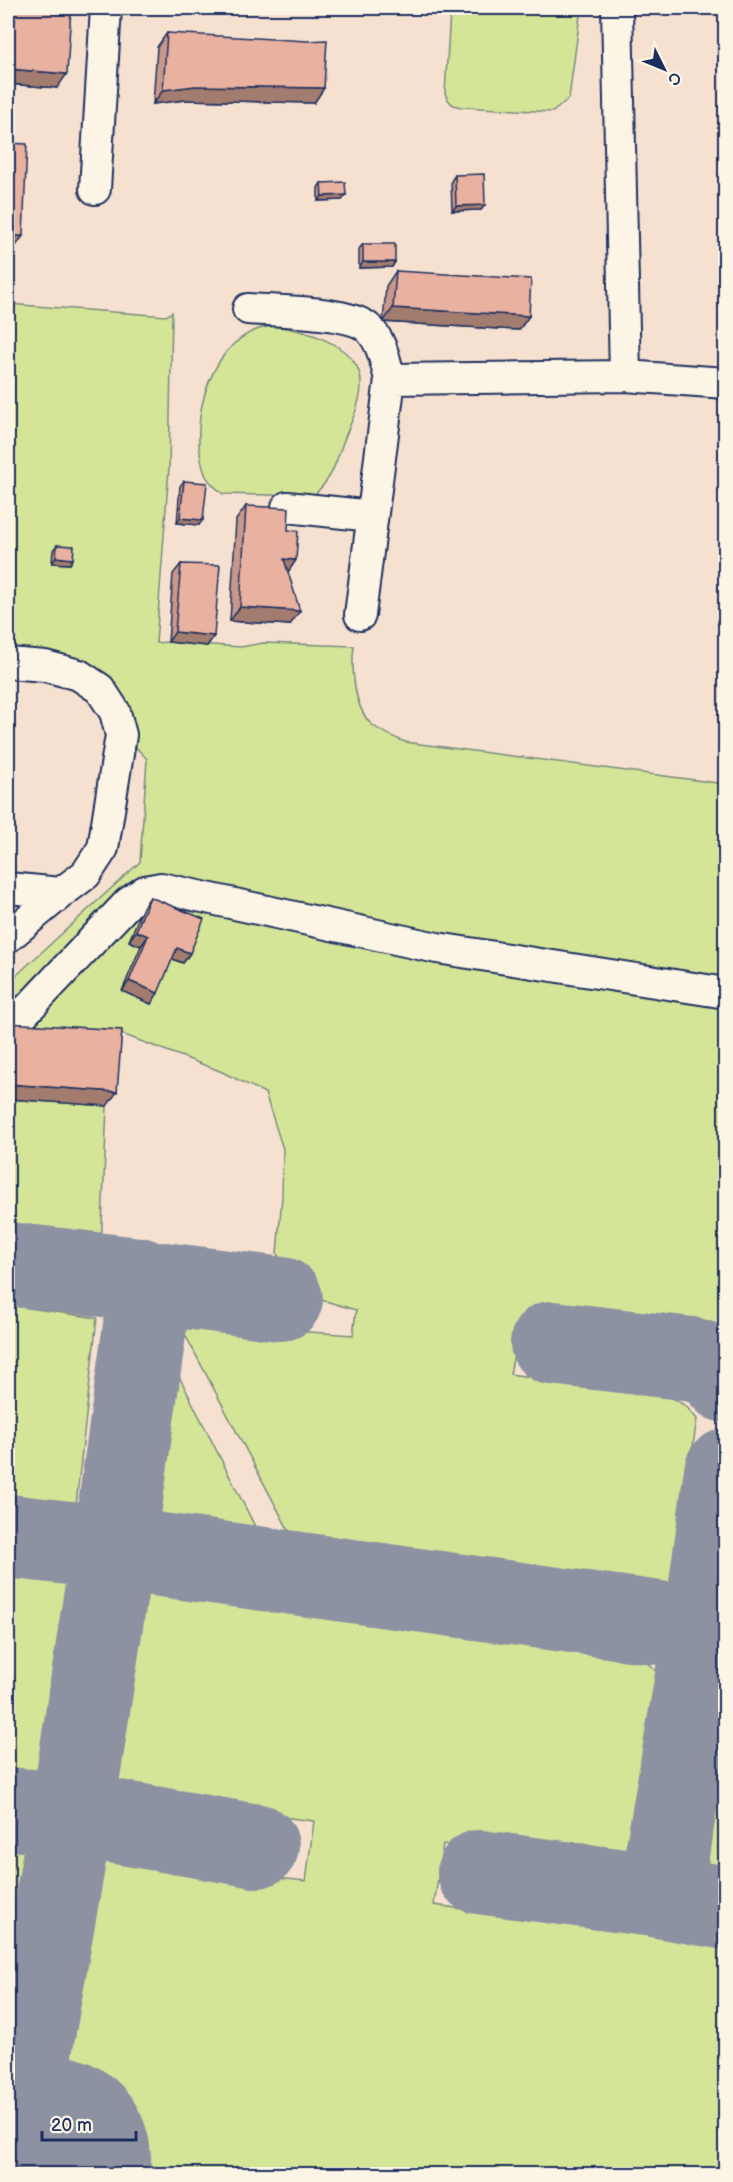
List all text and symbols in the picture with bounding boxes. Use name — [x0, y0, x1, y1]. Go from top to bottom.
north arrow — [634, 39, 694, 99]
text: С — [663, 68, 685, 89]
scale bar — [42, 2104, 136, 2142]
text: 20 m — [51, 2115, 92, 2136]

